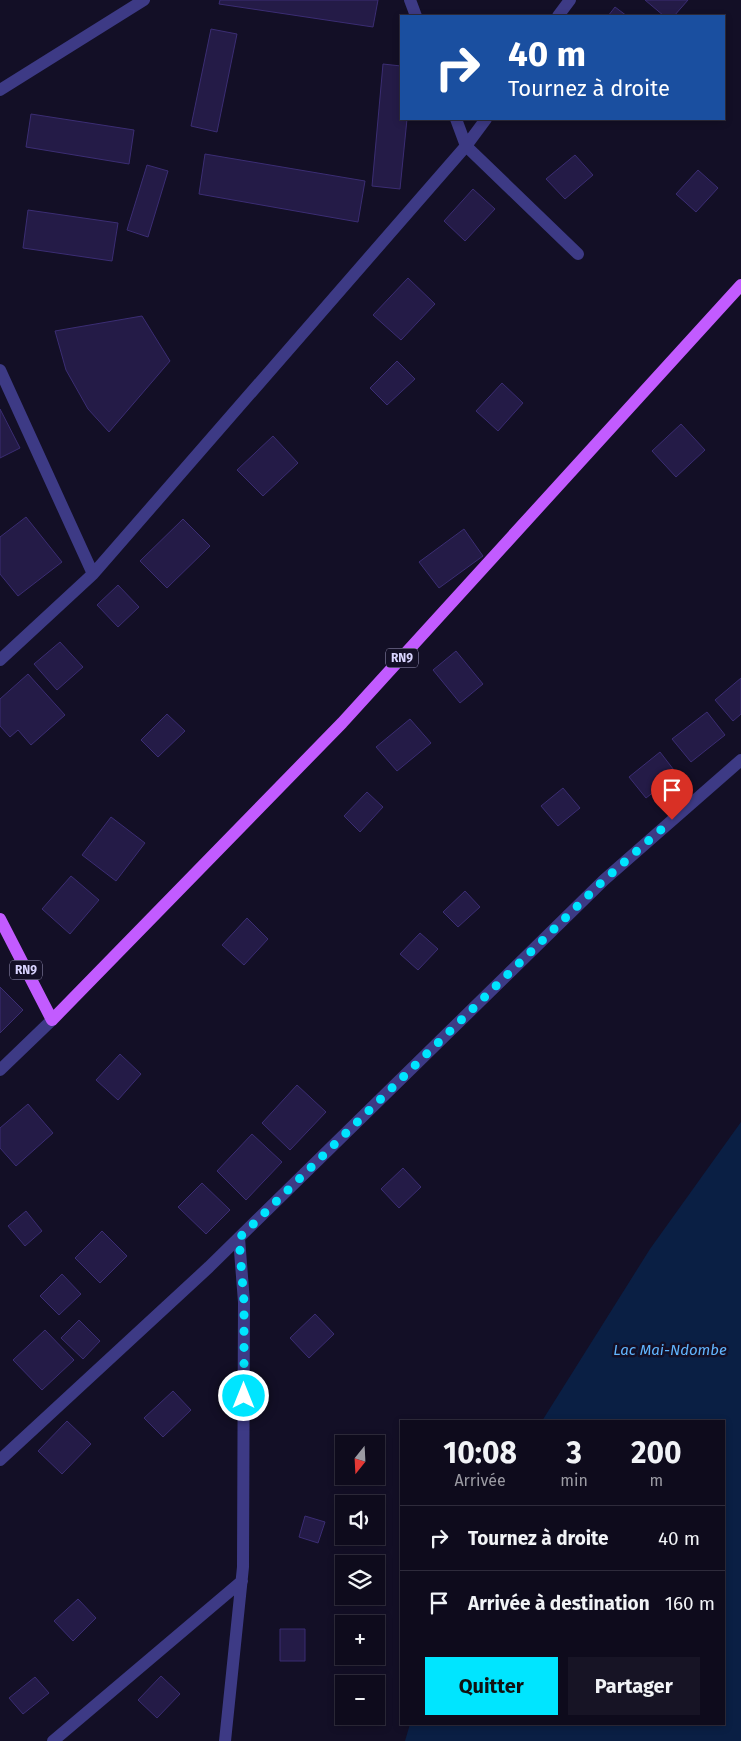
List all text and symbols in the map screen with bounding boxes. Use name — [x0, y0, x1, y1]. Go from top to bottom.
text: 40 m — [508, 33, 586, 75]
icon: right — [425, 35, 490, 100]
text: Tournez à droite — [508, 75, 670, 102]
road number: RN9 — [386, 648, 418, 668]
pin — [651, 769, 693, 820]
icon: arrive — [658, 776, 686, 804]
road number: RN9 — [10, 960, 42, 980]
water label: Lac Mai-Ndombe — [613, 1341, 727, 1359]
position arrow — [217, 1369, 269, 1421]
north arrow — [335, 1435, 385, 1485]
map controls — [335, 1435, 385, 1725]
text: 10:08 — [443, 1435, 517, 1471]
text: 3 — [566, 1435, 582, 1471]
text: 200 — [631, 1435, 682, 1471]
text: Arrivée — [454, 1471, 506, 1490]
text: min — [560, 1471, 588, 1490]
text: m — [650, 1471, 663, 1490]
button: sound — [335, 1495, 385, 1545]
icon: right — [425, 1524, 453, 1552]
text: Tournez à droite — [468, 1527, 609, 1550]
text: 40 m — [658, 1527, 700, 1550]
button: layers — [335, 1555, 385, 1605]
icon: arrive — [425, 1589, 453, 1617]
text: Arrivée à destination — [468, 1592, 650, 1615]
text: 160 m — [665, 1592, 715, 1615]
button: + — [335, 1615, 385, 1665]
button: Quitter — [425, 1657, 558, 1715]
button: Partager — [568, 1657, 700, 1715]
button: − — [335, 1675, 385, 1725]

